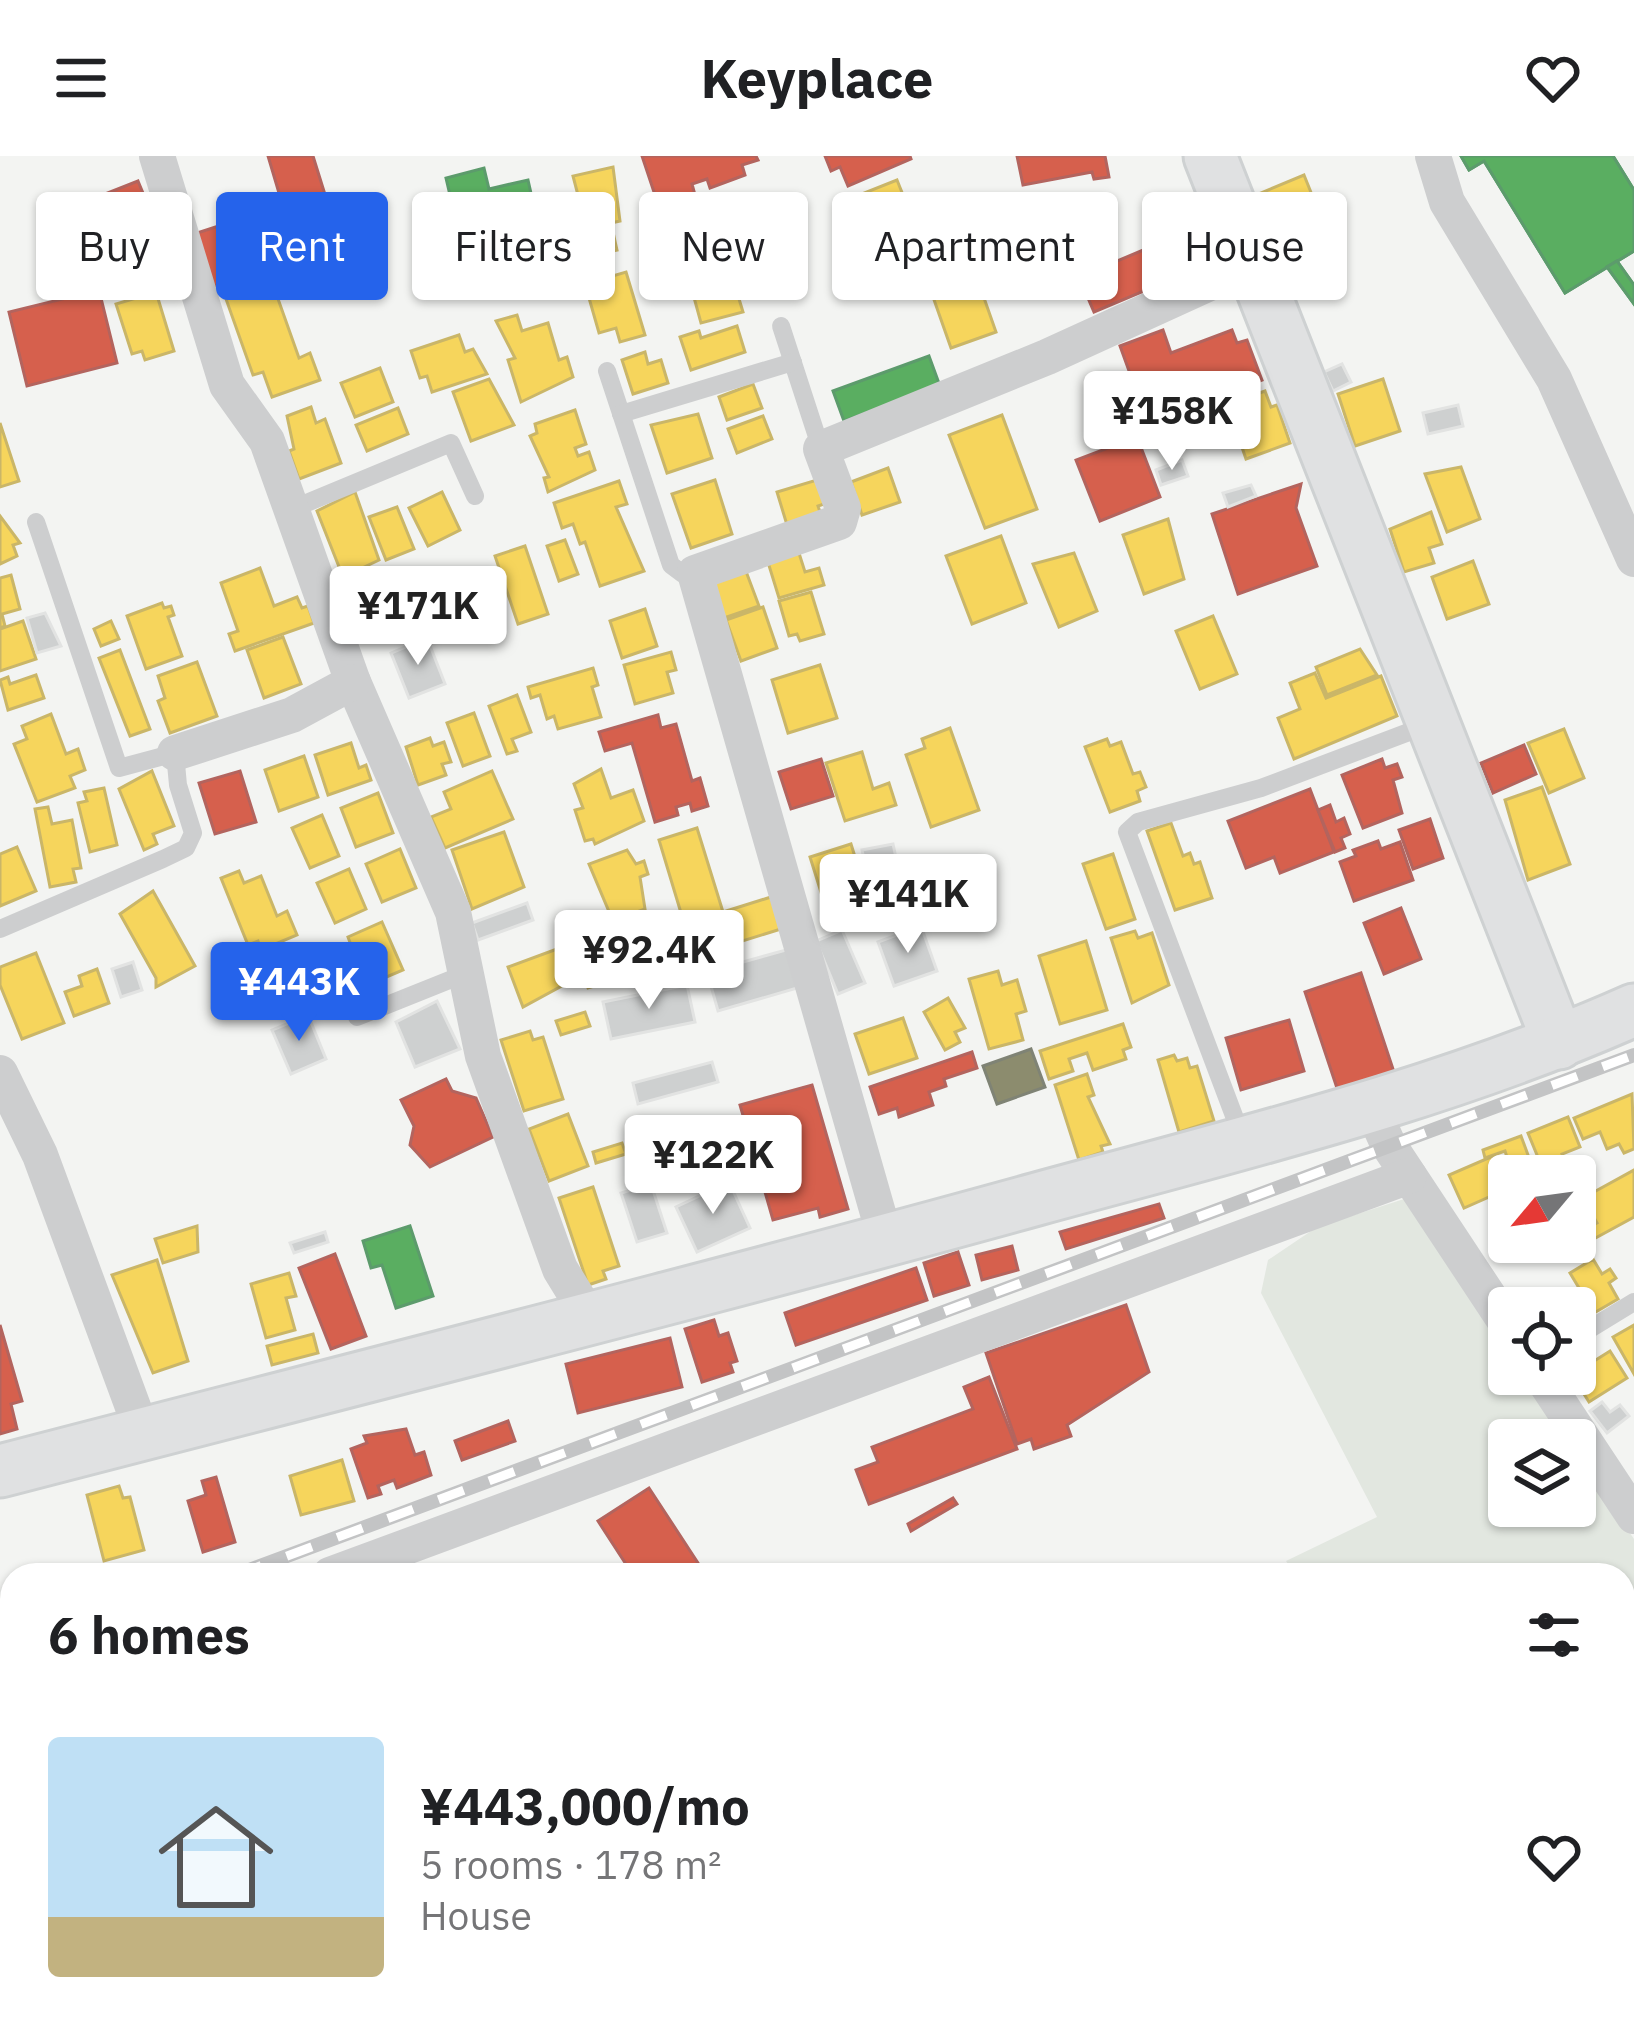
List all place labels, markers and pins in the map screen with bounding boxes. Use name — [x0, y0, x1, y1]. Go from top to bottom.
pin: ¥158K — [1088, 371, 1256, 473]
pin: ¥171K — [334, 566, 502, 668]
pin: ¥141K — [824, 854, 992, 956]
pin: ¥92.4K — [551, 910, 747, 1012]
pin: ¥443K — [215, 942, 383, 1044]
pin: ¥122K — [629, 1115, 797, 1217]

